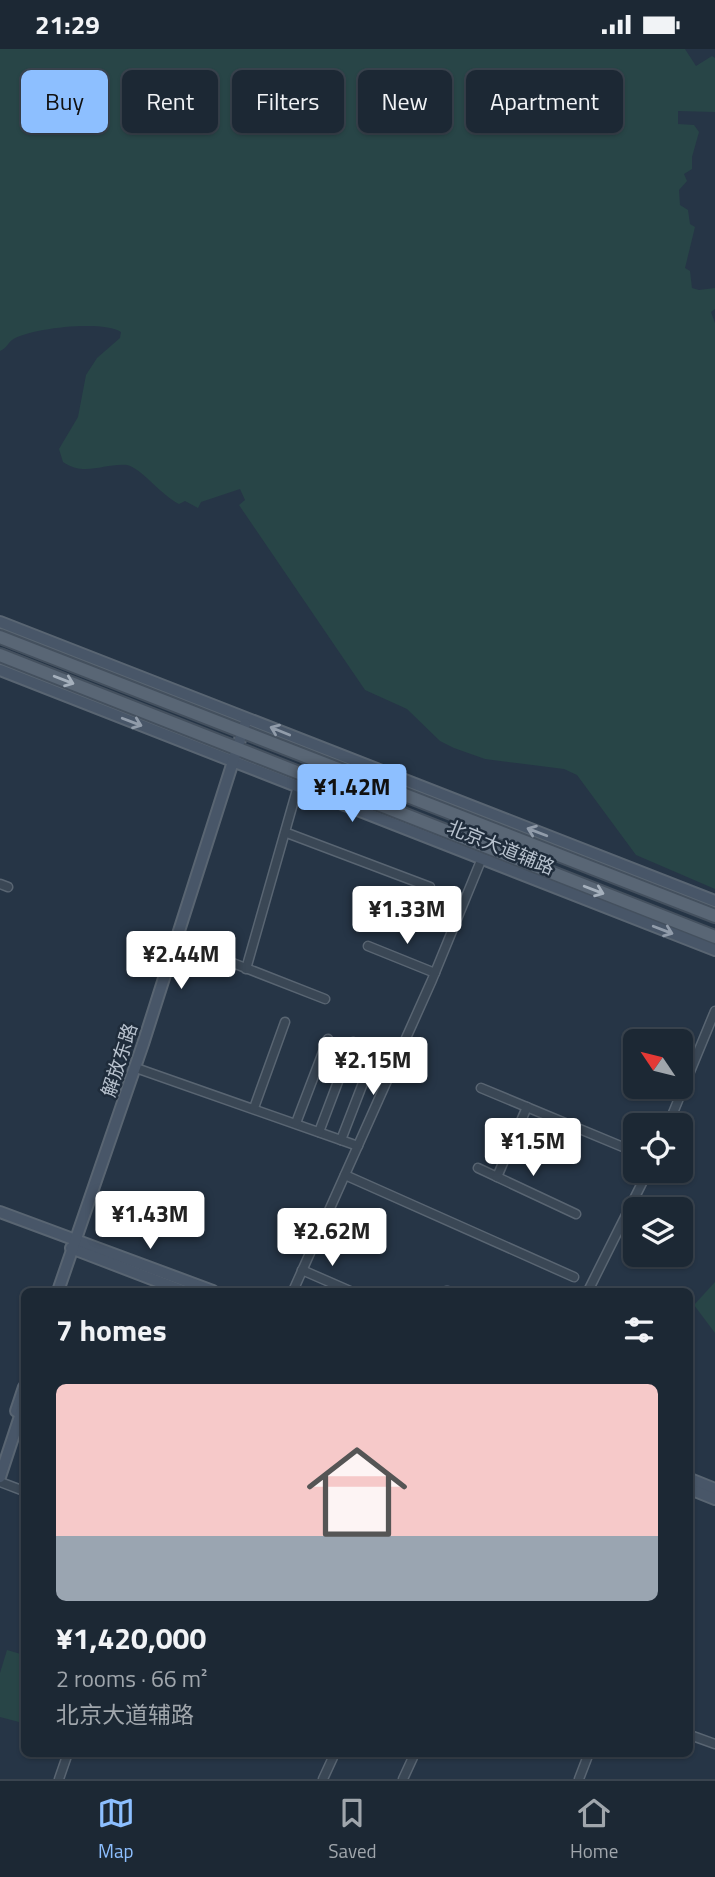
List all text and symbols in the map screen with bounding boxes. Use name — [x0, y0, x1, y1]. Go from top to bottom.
text: 21:29 — [35, 5, 100, 44]
chip: Buy — [21, 70, 108, 133]
chip: Rent — [122, 70, 218, 133]
chip: Filters — [232, 70, 344, 133]
chip: New — [358, 70, 452, 133]
chip: Apartment — [466, 70, 623, 133]
one-way arrow — [52, 675, 74, 688]
one-way arrow — [121, 716, 142, 729]
one-way arrow — [270, 724, 291, 737]
pin: ¥1.42M — [295, 765, 409, 824]
text: ¥1.42M — [313, 769, 391, 804]
street label: 北京大道辅路 — [443, 812, 559, 881]
one-way arrow — [527, 824, 549, 837]
one-way arrow — [583, 884, 605, 897]
pin: ¥1.33M — [350, 887, 464, 946]
text: ¥1.33M — [368, 891, 446, 926]
one-way arrow — [652, 924, 674, 937]
pin: ¥2.44M — [124, 932, 238, 991]
text: ¥2.44M — [142, 936, 220, 971]
street label: 解放东路 — [93, 1019, 144, 1100]
north arrow — [623, 1029, 693, 1099]
map controls — [623, 1029, 693, 1267]
pin: ¥2.15M — [316, 1037, 430, 1097]
text: ¥2.15M — [334, 1042, 412, 1077]
button: locate — [623, 1113, 693, 1183]
pin: ¥1.5M — [484, 1119, 582, 1178]
text: ¥1.5M — [501, 1123, 565, 1158]
pin: ¥1.43M — [93, 1191, 207, 1251]
text: ¥1.43M — [111, 1196, 189, 1231]
button: layers — [623, 1197, 693, 1267]
pin: ¥2.62M — [275, 1209, 389, 1268]
text: ¥2.62M — [293, 1213, 371, 1248]
text: 7 homes — [56, 1307, 167, 1353]
icon: filters — [620, 1311, 658, 1349]
icon: home — [294, 1429, 420, 1555]
text: ¥1,420,000 — [56, 1615, 206, 1661]
text: 2 rooms · 66 m² — [56, 1661, 207, 1696]
text: 北京大道辅路 — [56, 1697, 194, 1732]
tab: Map — [97, 1794, 135, 1865]
tab: Saved — [328, 1794, 377, 1865]
tab: Home — [570, 1794, 618, 1865]

